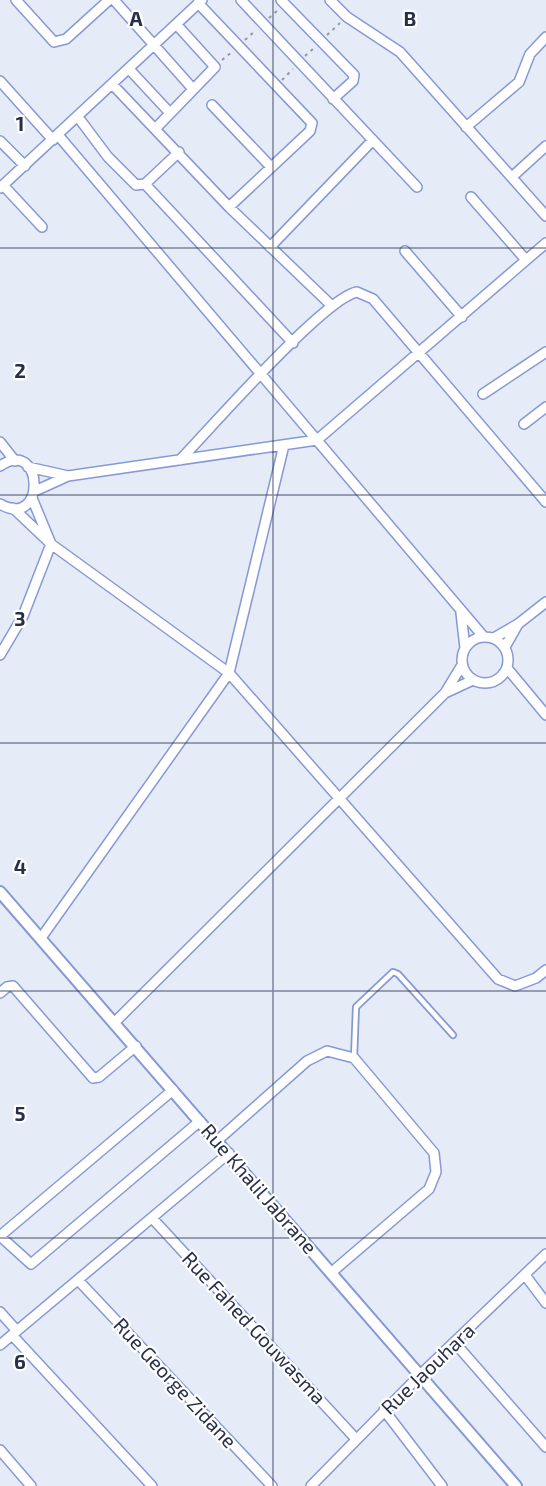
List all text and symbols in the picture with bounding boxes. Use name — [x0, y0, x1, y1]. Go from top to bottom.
text: A — [129, 6, 143, 30]
text: B — [404, 6, 416, 30]
text: 1 — [16, 111, 24, 135]
text: 2 — [14, 358, 26, 382]
text: 3 — [14, 606, 26, 630]
text: 4 — [14, 854, 27, 878]
text: 5 — [14, 1101, 26, 1125]
street label: Rue Khalil Jabrane — [197, 1118, 323, 1258]
street label: Rue Fahed Gouwasma — [178, 1246, 332, 1409]
street label: Rue George Zidane — [109, 1312, 242, 1452]
street label: Rue Jaouhara — [376, 1318, 479, 1419]
text: 6 — [14, 1349, 26, 1373]

